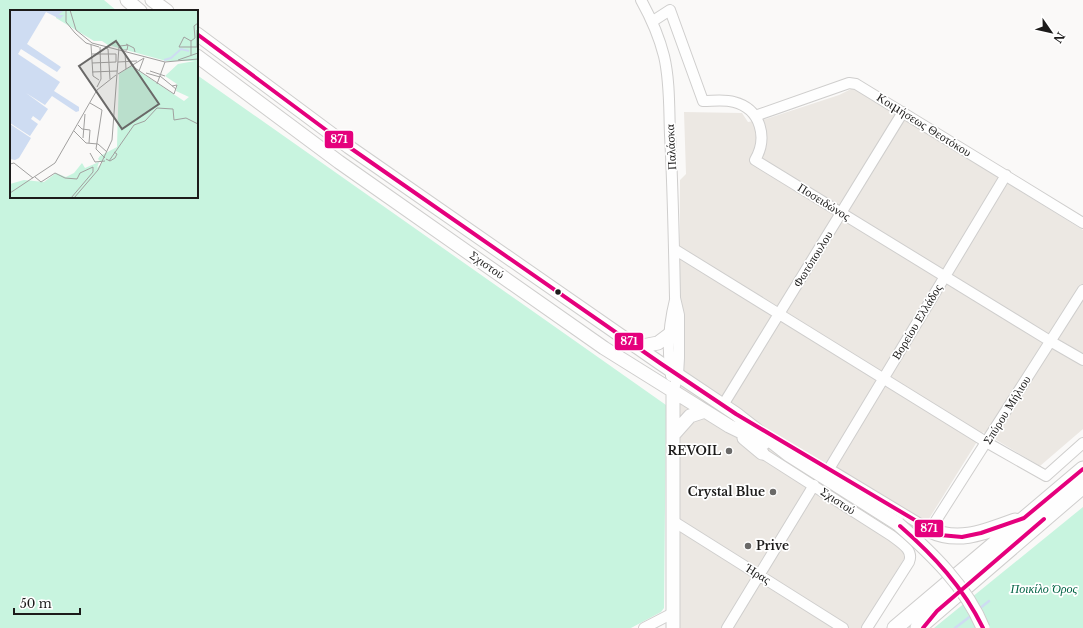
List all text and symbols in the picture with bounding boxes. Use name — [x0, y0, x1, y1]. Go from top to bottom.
inset map — [10, 10, 198, 198]
north arrow — [1031, 12, 1071, 52]
text: N — [1050, 29, 1068, 46]
street label: Κοιμήσεως Θεοτόκου — [874, 89, 974, 160]
street label: Παλάσκα — [662, 123, 679, 170]
line badge: 871 — [324, 130, 354, 149]
text: 871 — [330, 132, 348, 146]
street label: Ποσειδώνος — [795, 180, 854, 224]
street label: Φωτόπουλου — [789, 228, 836, 290]
street label: Σχιστού — [467, 247, 508, 282]
street label: Βορείου Ελλάδος — [888, 281, 945, 362]
unlabelled marker — [553, 287, 563, 297]
line badge: 871 — [614, 332, 644, 351]
text: 871 — [620, 334, 638, 348]
street label: Σπύρου Μήλιου — [980, 373, 1034, 447]
place label: REVOIL — [667, 443, 721, 458]
marker: REVOIL — [724, 446, 734, 456]
place label: Crystal Blue — [688, 484, 765, 499]
street label: Σχιστού — [818, 484, 859, 517]
marker: Crystal Blue — [768, 487, 778, 497]
line badge: 871 — [914, 519, 944, 538]
text: 871 — [920, 521, 938, 535]
place label: Prive — [756, 538, 789, 553]
marker: Prive — [743, 541, 753, 551]
street label: Ήρας — [742, 560, 774, 587]
park label: Ποικίλο Όρος — [1010, 581, 1078, 596]
scale bar — [14, 590, 80, 616]
text: 50 m — [20, 596, 52, 611]

